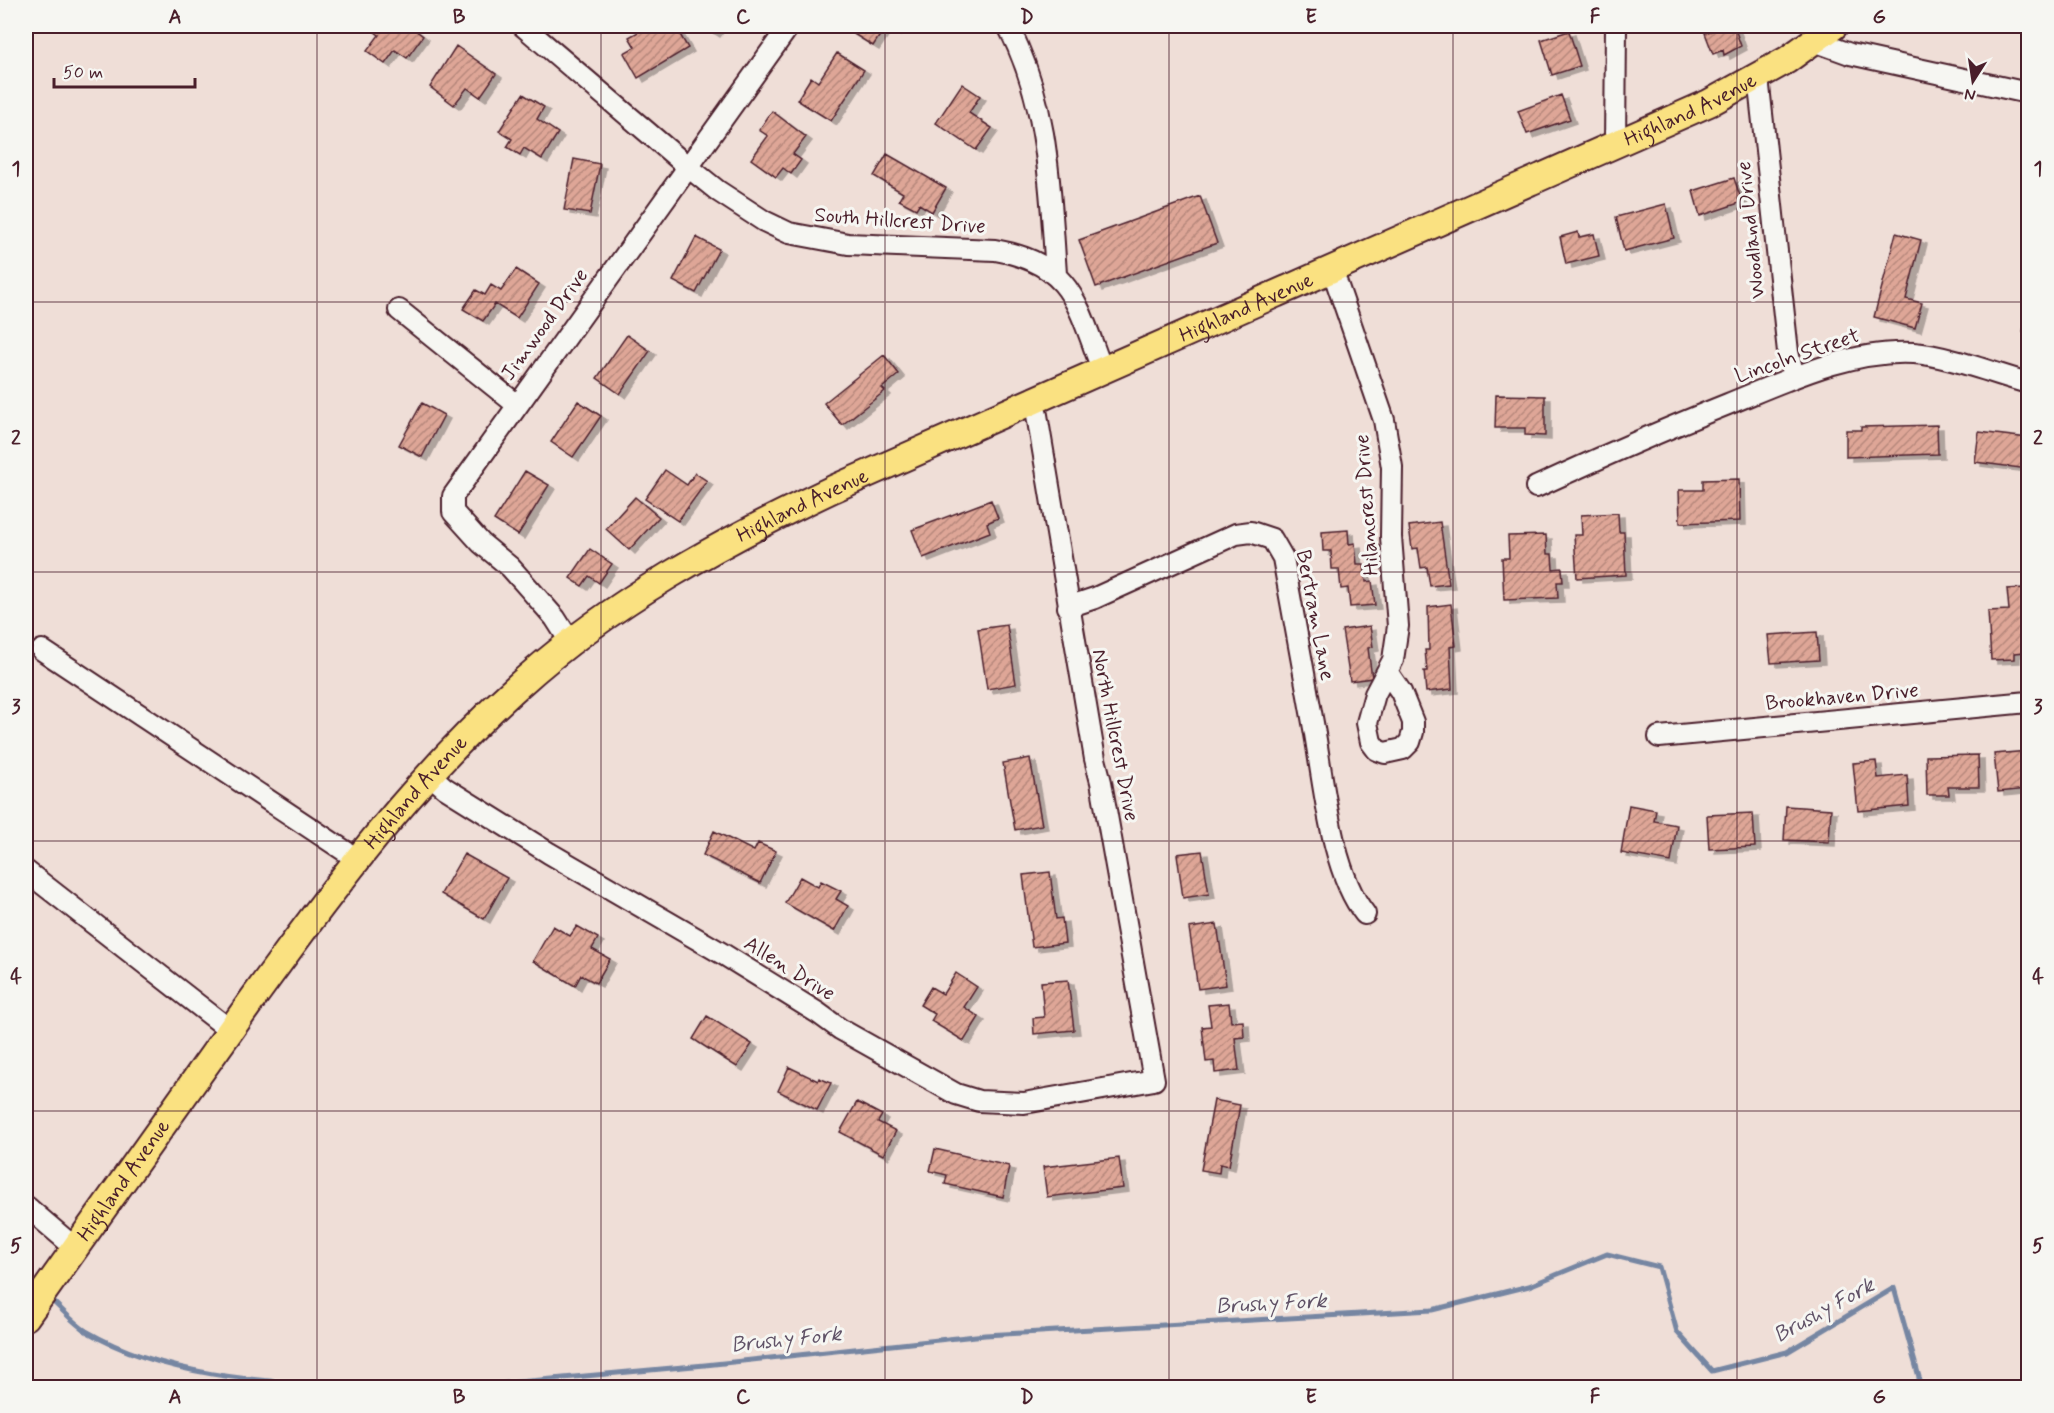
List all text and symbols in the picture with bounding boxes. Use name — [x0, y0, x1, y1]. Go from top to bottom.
text: A — [168, 4, 182, 31]
text: B — [453, 4, 466, 31]
text: C — [736, 4, 751, 31]
text: D — [1020, 4, 1034, 31]
text: E — [1305, 4, 1317, 31]
text: F — [1590, 4, 1601, 31]
text: G — [1872, 4, 1886, 31]
scale bar — [54, 51, 195, 89]
north arrow — [1943, 51, 2003, 111]
text: 50 m — [63, 61, 103, 85]
street label: Highland Avenue — [1620, 66, 1762, 154]
text: N — [1963, 83, 1978, 106]
text: 1 — [12, 156, 20, 183]
text: 1 — [2034, 156, 2042, 183]
street label: Woodland Drive — [1730, 160, 1772, 300]
street label: South Hillcrest Drive — [813, 201, 987, 241]
street label: Jimwood Drive — [495, 263, 595, 386]
street label: Highland Avenue — [1175, 266, 1318, 350]
street label: Lincoln Street — [1731, 321, 1864, 390]
text: 2 — [11, 425, 21, 452]
text: 2 — [2033, 425, 2043, 452]
street label: Hilancrest Drive — [1348, 433, 1386, 577]
street label: Highland Avenue — [732, 462, 873, 550]
street label: Bertram Lane — [1289, 548, 1341, 683]
street label: North Hillcrest Drive — [1085, 647, 1145, 824]
street label: Brookhaven Drive — [1764, 676, 1920, 718]
text: 3 — [11, 694, 21, 721]
text: 3 — [2033, 694, 2043, 721]
street label: Highland Avenue — [358, 729, 474, 856]
street label: Allen Drive — [739, 930, 840, 1008]
text: 4 — [10, 964, 22, 991]
text: 4 — [2032, 964, 2044, 991]
street label: Highland Avenue — [71, 1114, 177, 1247]
text: 5 — [10, 1233, 22, 1260]
text: 5 — [2032, 1233, 2044, 1260]
water label: Brushy Fork — [1769, 1271, 1881, 1350]
water label: Brushy Fork — [1215, 1287, 1329, 1321]
water label: Brushy Fork — [730, 1320, 845, 1360]
text: A — [168, 1384, 182, 1411]
text: B — [453, 1384, 466, 1411]
text: C — [736, 1384, 751, 1411]
text: D — [1020, 1384, 1034, 1411]
text: E — [1305, 1384, 1317, 1411]
text: F — [1590, 1384, 1601, 1411]
text: G — [1872, 1384, 1886, 1411]

